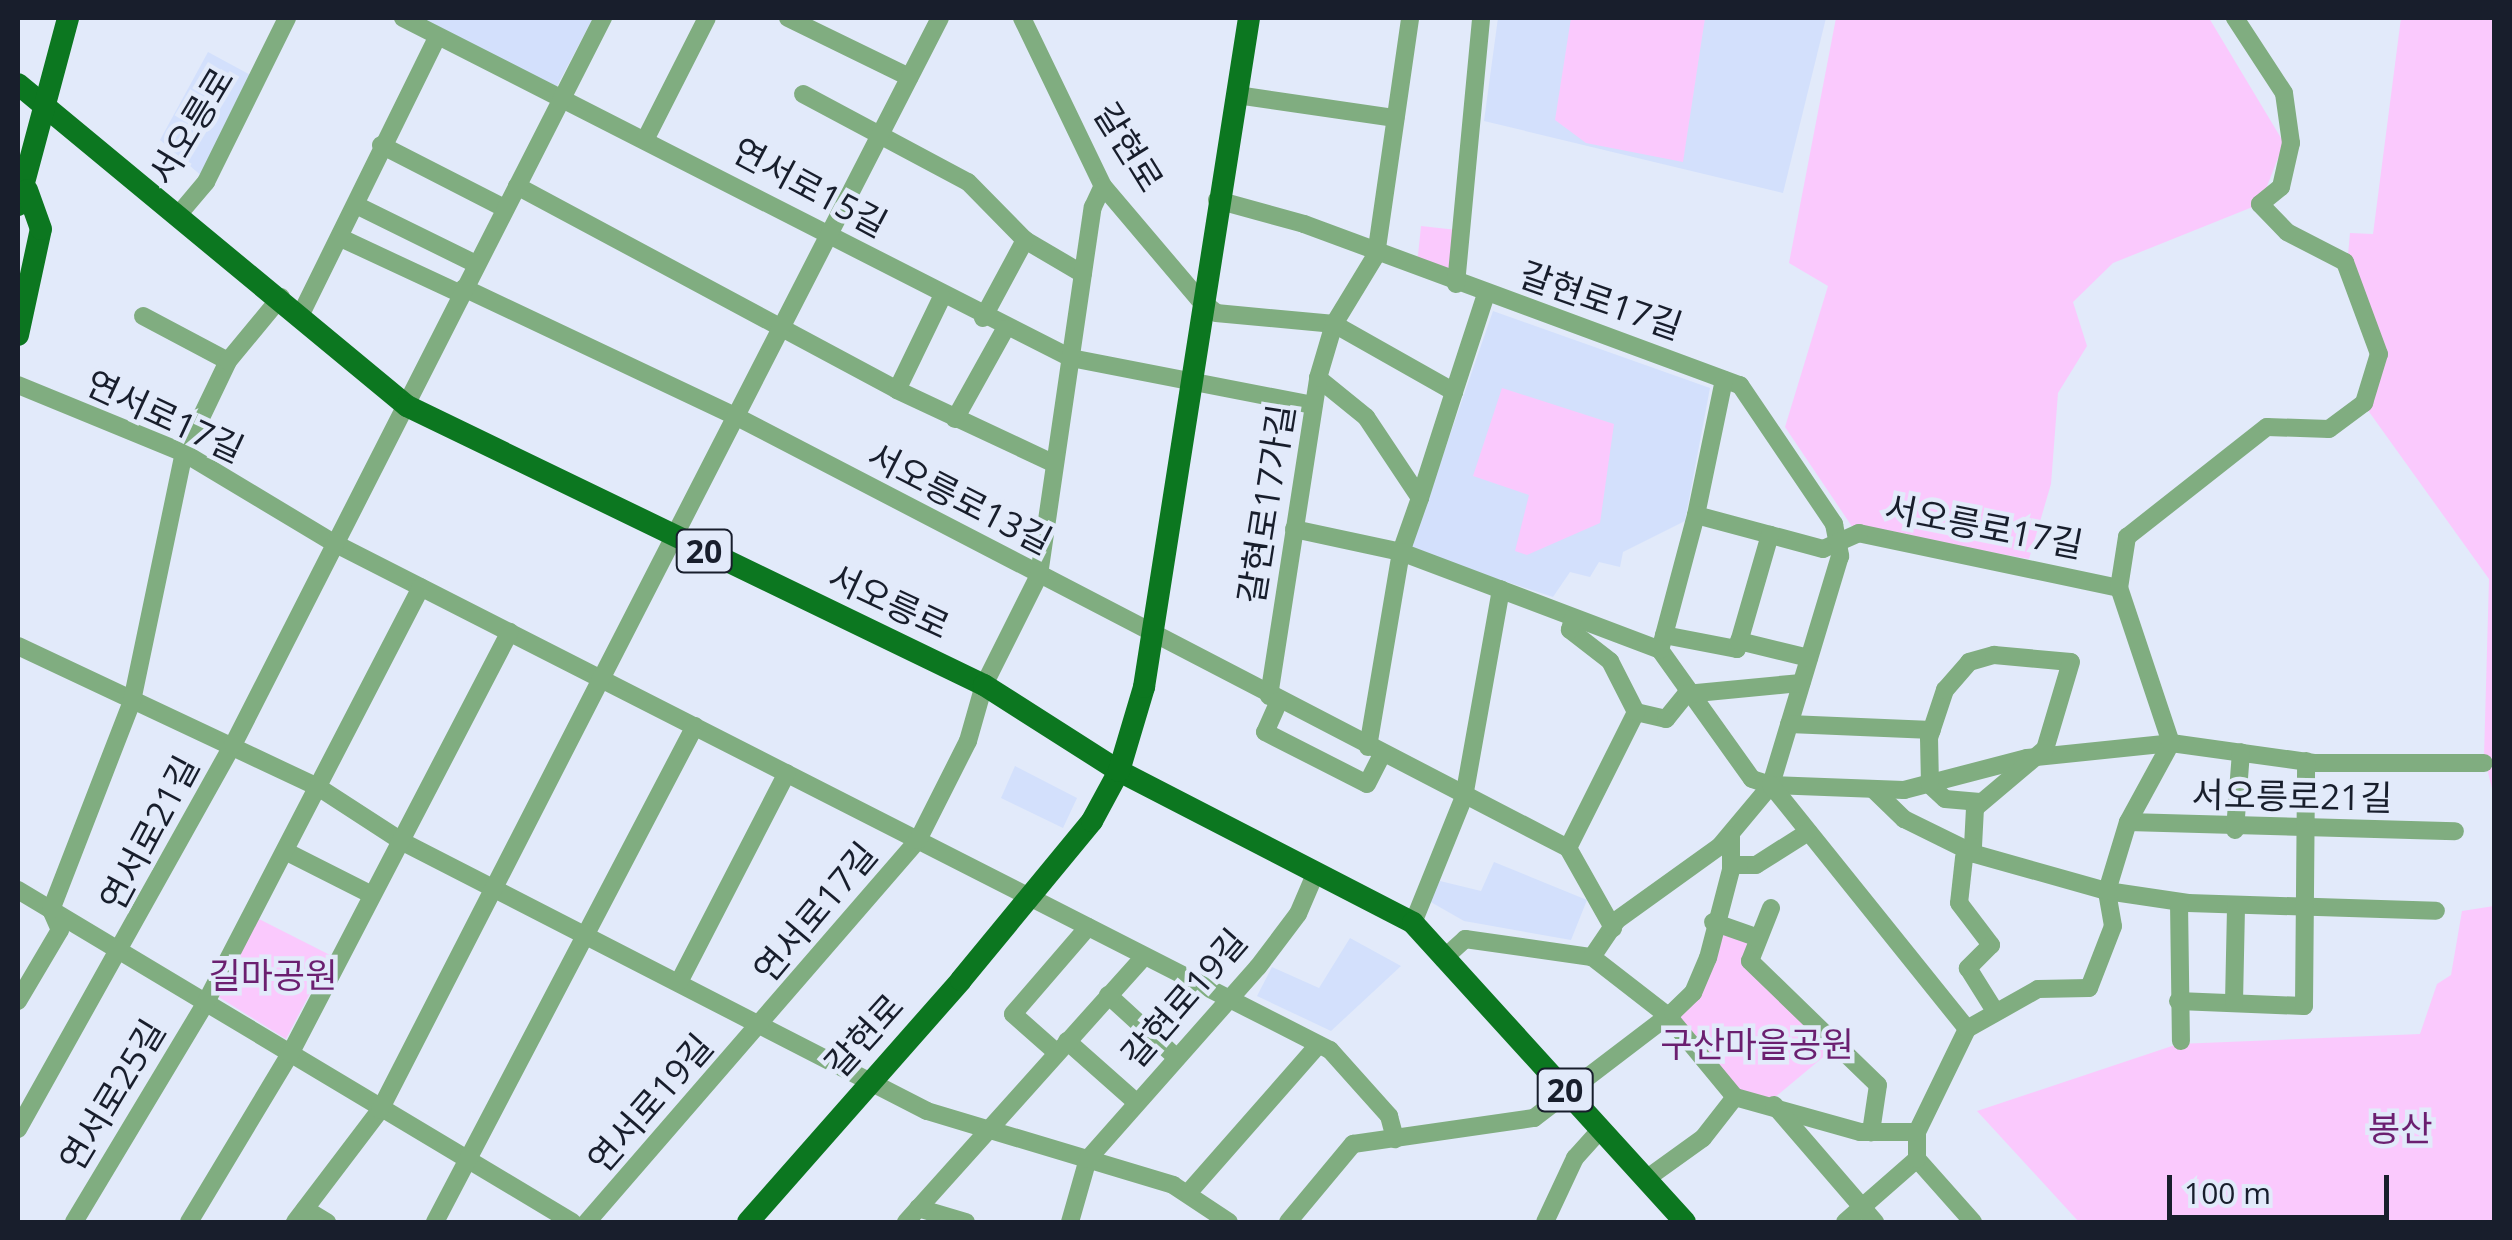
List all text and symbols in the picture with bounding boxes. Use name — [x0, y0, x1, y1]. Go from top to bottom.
street label: 서오릉로 — [140, 60, 242, 192]
street label: 갈현로 — [1086, 95, 1172, 199]
street label: 연서로15길 — [726, 129, 894, 245]
street label: 갈현로17길 — [1514, 253, 1688, 347]
street label: 연서로17길 — [80, 361, 250, 471]
street label: 갈현로17가길 — [1230, 401, 1302, 607]
street label: 서오릉로13길 — [861, 434, 1059, 562]
street label: 서오릉로17길 — [1881, 486, 2087, 566]
road number: 20 — [674, 524, 734, 578]
street label: 서오릉로 — [822, 555, 956, 647]
street label: 연서로21길 — [91, 749, 207, 917]
street label: 서오릉로21길 — [2191, 773, 2393, 819]
street label: 연서로17길 — [745, 834, 885, 990]
street label: 갈현로19길 — [1113, 921, 1255, 1075]
park label: 길마공원 — [209, 954, 337, 996]
street label: 갈현로 — [816, 985, 912, 1085]
street label: 연서로25길 — [51, 1012, 173, 1178]
park label: 구산마을공원 — [1660, 1023, 1854, 1065]
street label: 연서로19길 — [579, 1026, 721, 1180]
road number: 20 — [1535, 1063, 1595, 1117]
park label: 봉산 — [2368, 1107, 2432, 1149]
scale bar — [2172, 1155, 2394, 1217]
text: 100 m — [2184, 1172, 2271, 1213]

